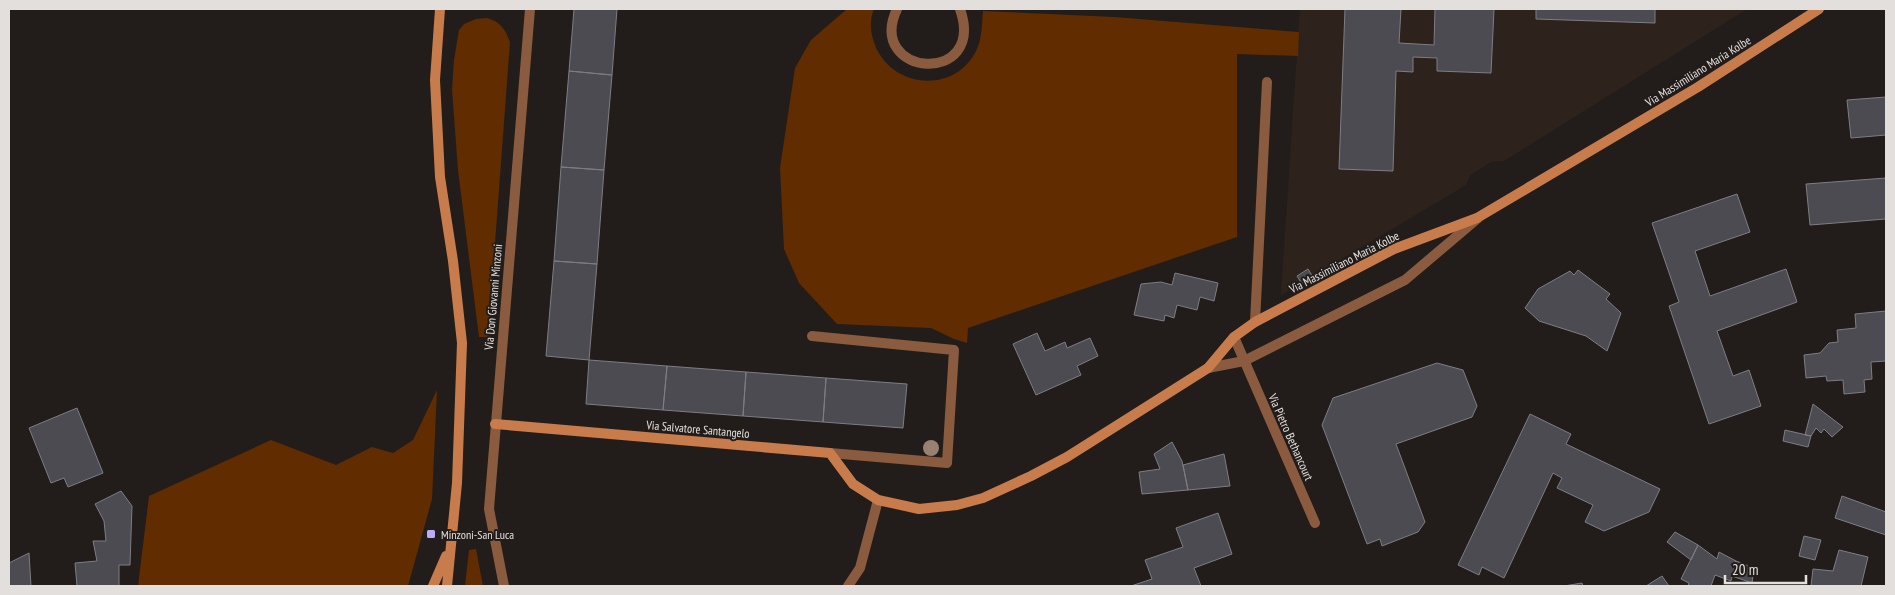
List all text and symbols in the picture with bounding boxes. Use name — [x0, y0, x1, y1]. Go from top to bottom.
street label: Via Massimiliano Maria Kolbe — [1642, 32, 1754, 110]
street label: Via Massimiliano Maria Kolbe — [1286, 228, 1402, 297]
street label: Via Don Giovanni Minzoni — [481, 243, 505, 352]
street label: Via Pietro Bethancourt — [1265, 390, 1317, 483]
street label: Via Salvatore Santangelo — [645, 417, 750, 441]
place label: Minzoni-San Luca — [441, 527, 514, 542]
marker: Minzoni-San Luca — [425, 528, 437, 540]
scale bar — [1725, 552, 1806, 584]
text: 20 m — [1732, 560, 1758, 579]

